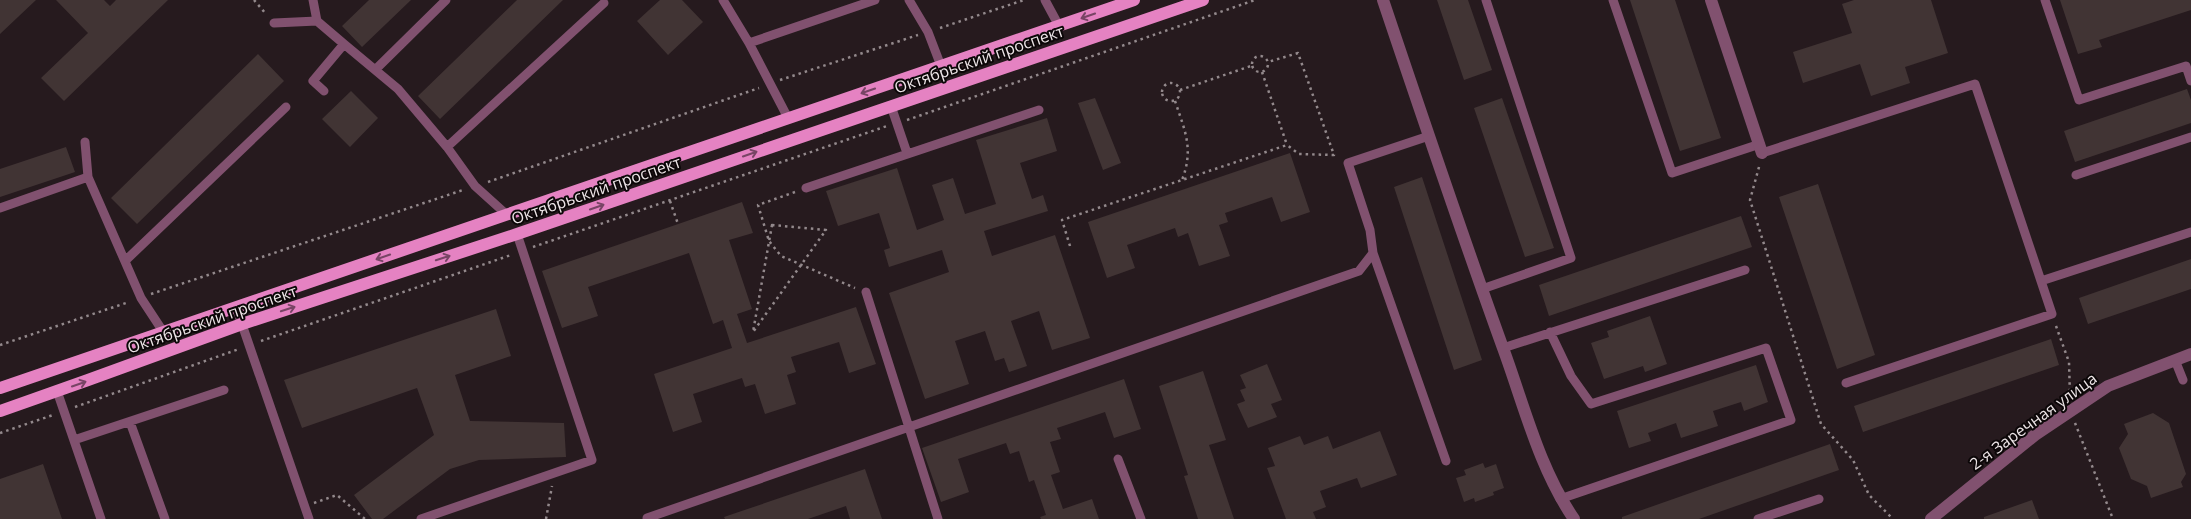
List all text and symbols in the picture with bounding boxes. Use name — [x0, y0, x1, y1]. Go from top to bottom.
one-way arrow — [1080, 11, 1096, 21]
street label: Октябрьский проспект — [891, 19, 1067, 98]
one-way arrow — [861, 87, 876, 96]
one-way arrow — [742, 149, 758, 159]
street label: Октябрьский проспект — [508, 150, 684, 229]
one-way arrow — [588, 202, 604, 211]
one-way arrow — [376, 253, 392, 262]
one-way arrow — [434, 253, 450, 263]
street label: Октябрьский проспект — [124, 279, 300, 358]
one-way arrow — [280, 303, 296, 313]
street label: 2-я Заречная улица — [1965, 367, 2101, 475]
one-way arrow — [71, 378, 87, 388]

